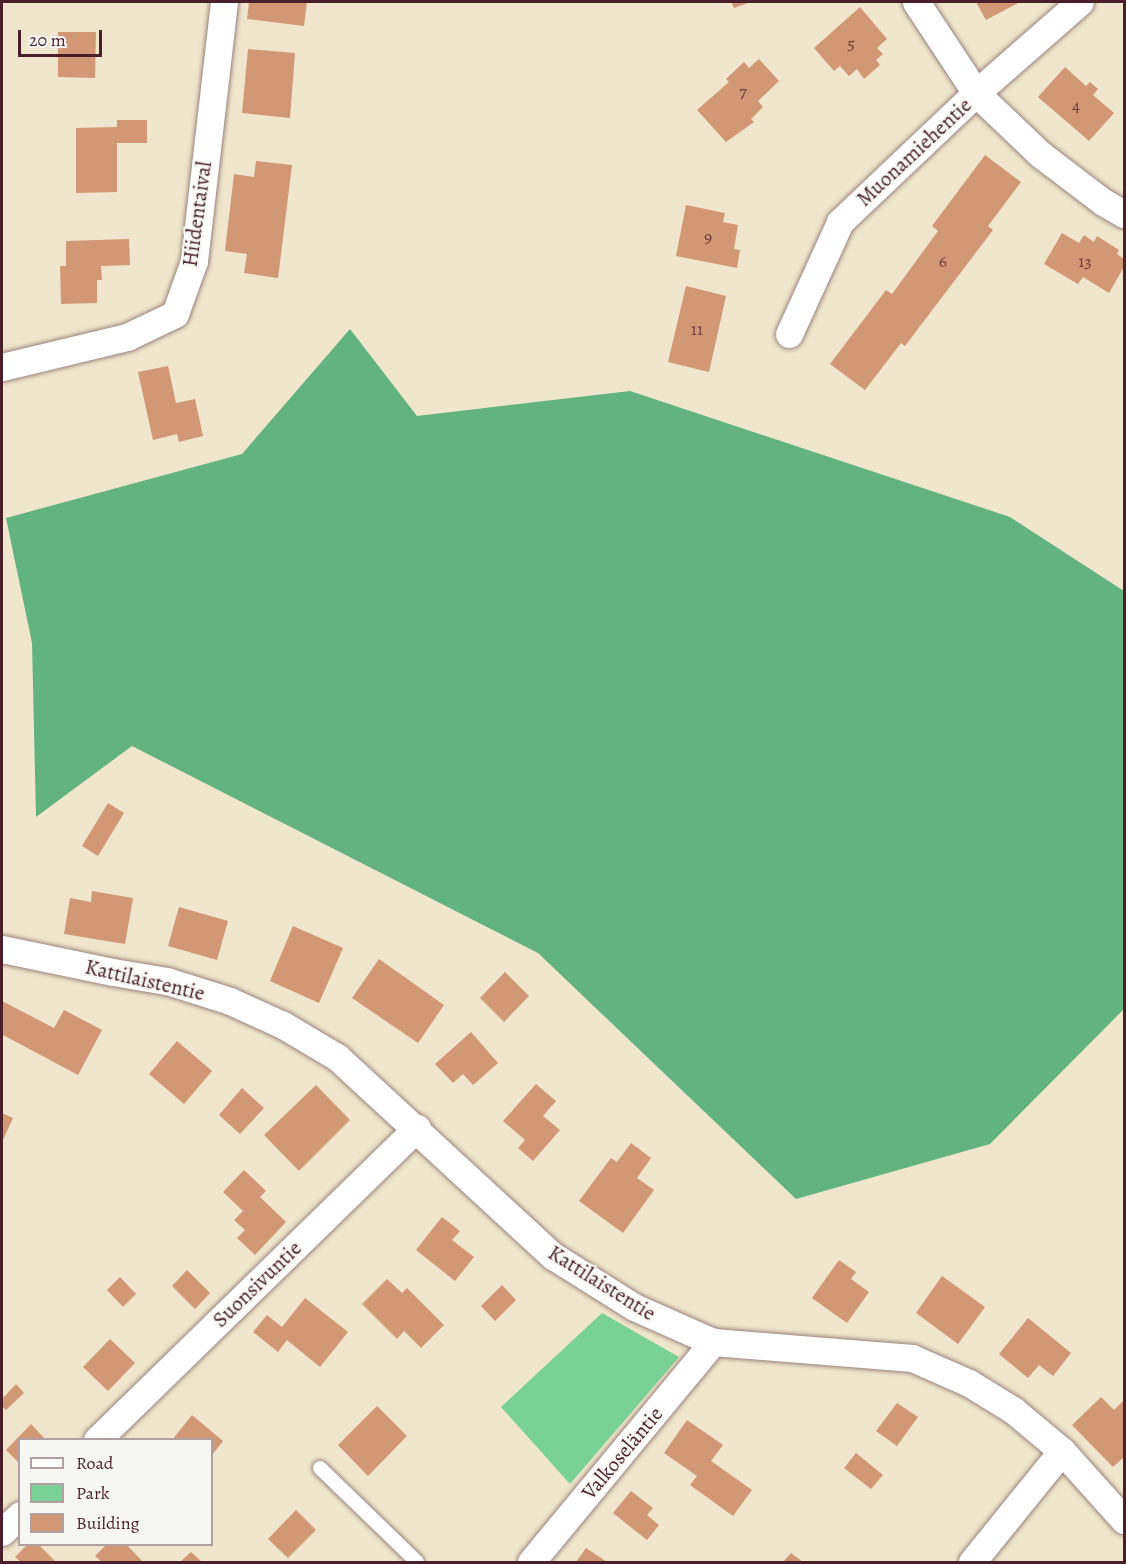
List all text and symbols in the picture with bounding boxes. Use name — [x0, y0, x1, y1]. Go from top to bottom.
scale bar — [21, 18, 105, 56]
text: 20 m — [29, 28, 66, 52]
house number: 5 — [847, 32, 855, 54]
house number: 7 — [739, 80, 747, 102]
street label: Muonamiehentie — [851, 92, 977, 212]
house number: 4 — [1072, 94, 1080, 116]
street label: Hiidentaival — [177, 160, 217, 268]
house number: 9 — [704, 226, 712, 248]
house number: 6 — [939, 250, 947, 272]
house number: 13 — [1078, 250, 1092, 272]
house number: 11 — [691, 318, 703, 340]
street label: Kattilaistentie — [83, 954, 207, 1006]
street label: Suonsivuntie — [207, 1236, 307, 1332]
street label: Kattilaistentie — [544, 1240, 660, 1326]
street label: Valkoseläntie — [576, 1402, 668, 1504]
legend — [18, 1438, 213, 1546]
text: Road — [76, 1451, 113, 1475]
text: Park — [76, 1481, 110, 1505]
text: Building — [76, 1511, 140, 1535]

